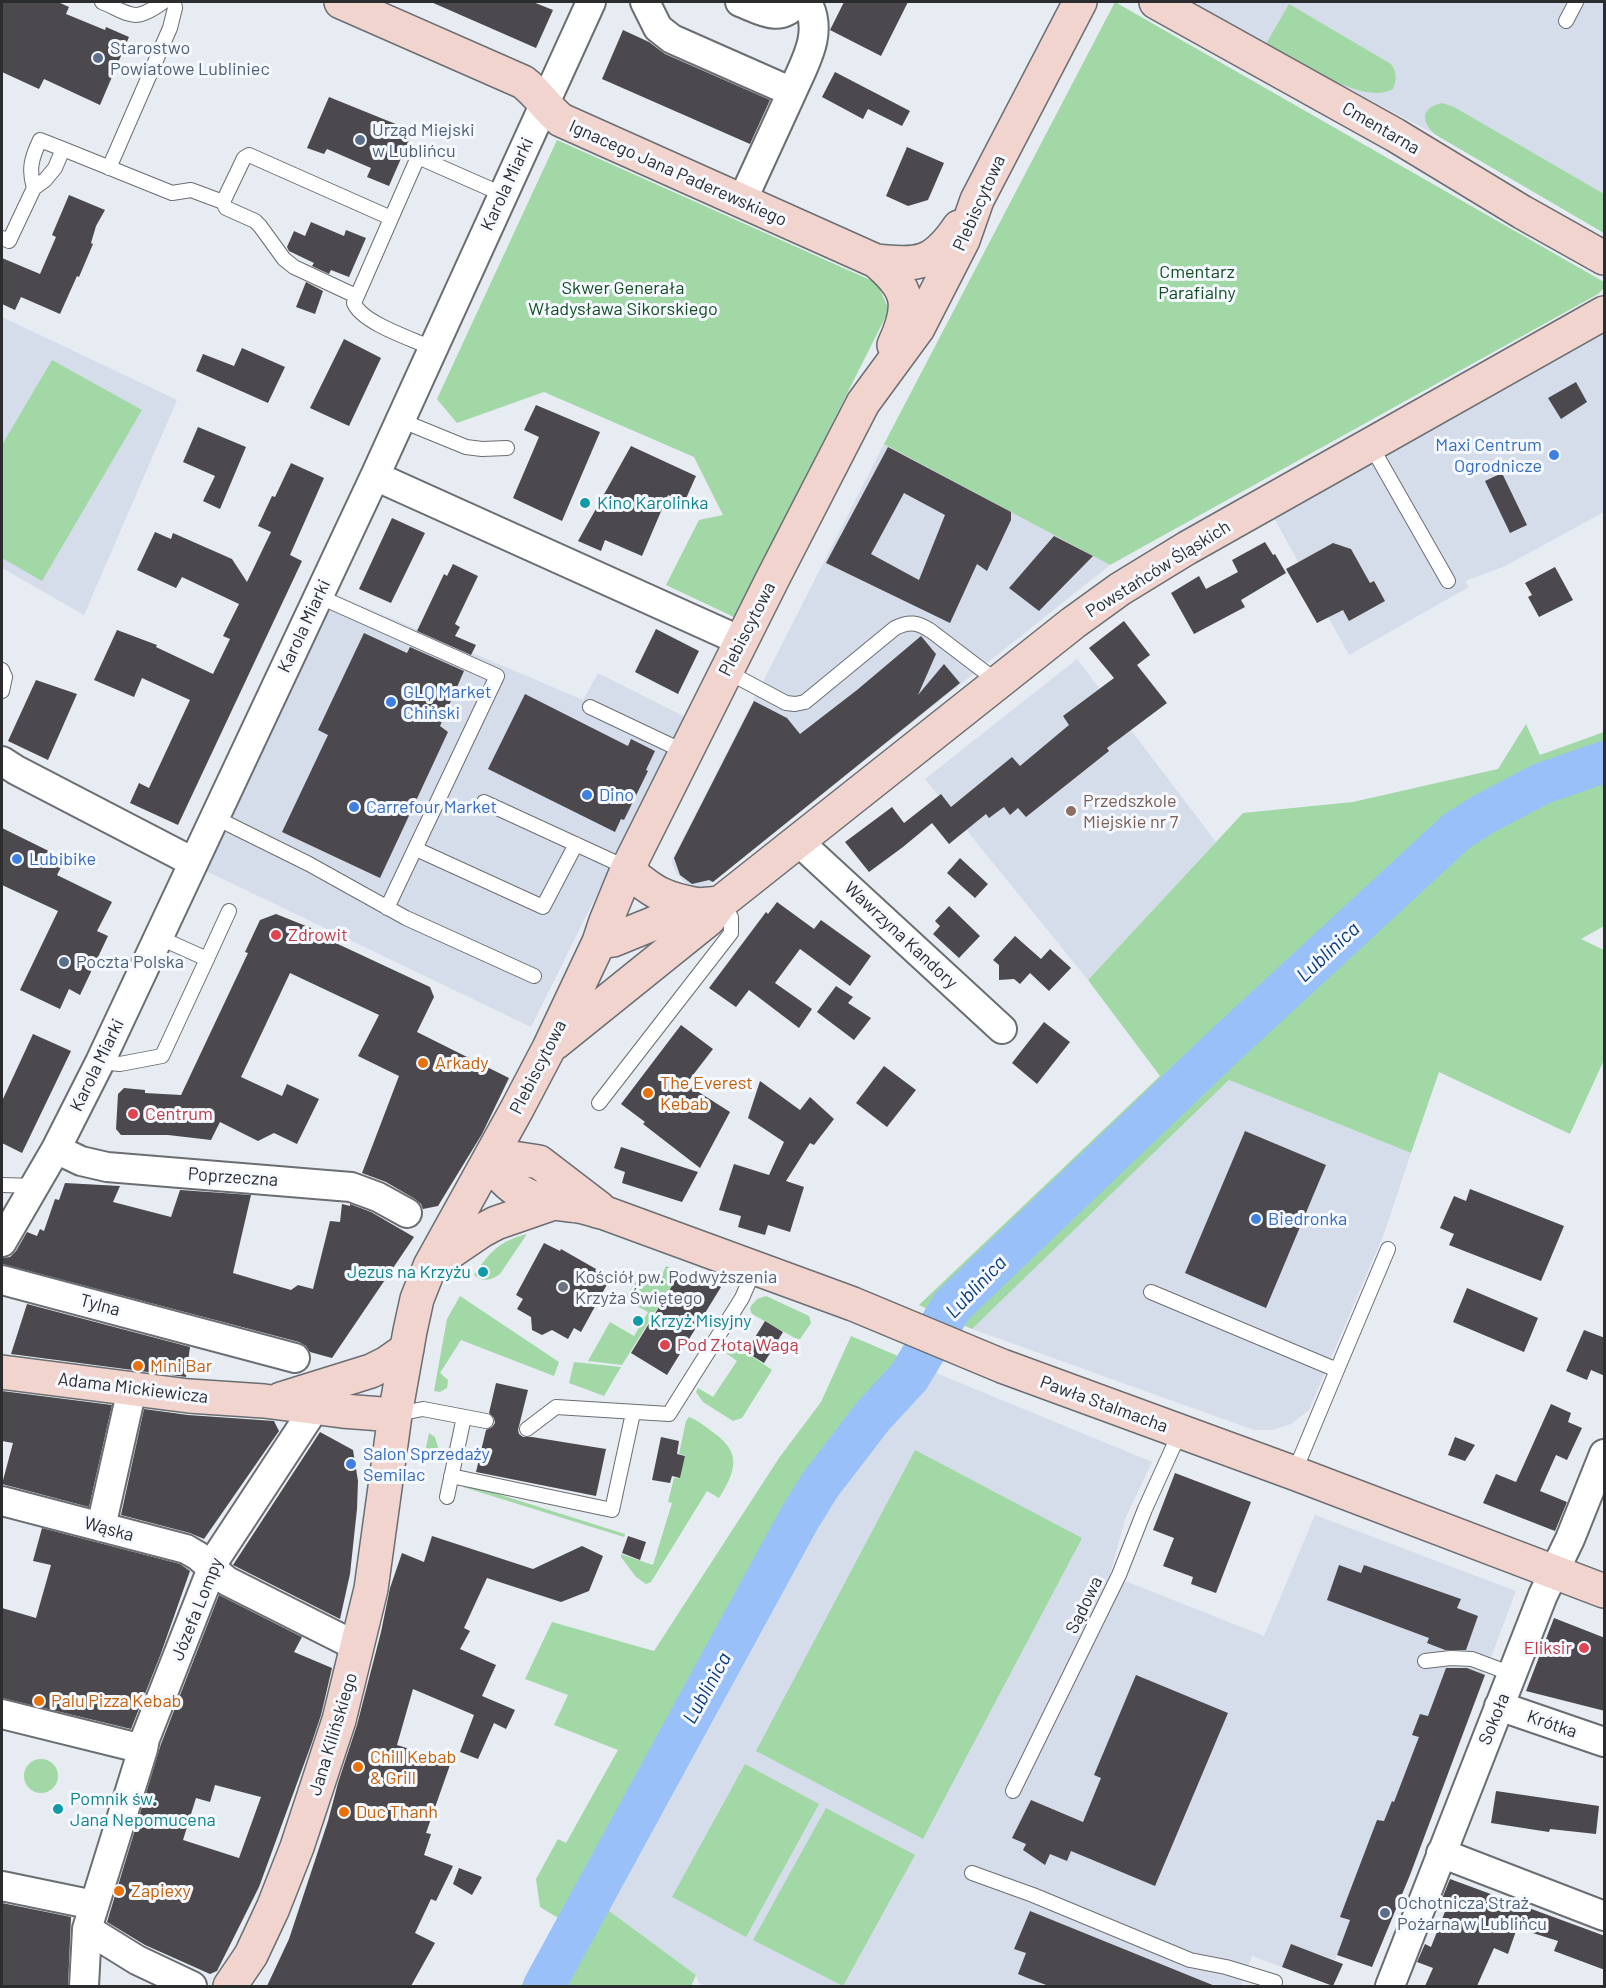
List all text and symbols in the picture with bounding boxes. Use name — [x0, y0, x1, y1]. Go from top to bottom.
place label: Starostwo Powiatowe Lubliniec — [110, 37, 270, 80]
marker: Starostwo Powiatowe Lubliniec — [91, 51, 105, 65]
street label: Cmentarna — [1338, 97, 1424, 159]
street label: Ignacego Jana Paderewskiego — [566, 115, 790, 231]
place label: Urząd Miejski w Lublińcu — [372, 119, 474, 162]
marker: Urząd Miejski w Lublińcu — [353, 133, 367, 147]
street label: Karola Miarki — [476, 134, 538, 234]
street label: Plebiscytowa — [948, 152, 1010, 254]
park label: Cmentarz Parafialny — [1158, 261, 1236, 304]
park label: Skwer Generała Władysława Sikorskiego — [528, 277, 718, 320]
place label: Maxi Centrum Ogrodnicze — [1435, 434, 1542, 476]
marker: Maxi Centrum Ogrodnicze — [1547, 448, 1561, 462]
place label: Kino Karolinka — [597, 492, 709, 514]
marker: Kino Karolinka — [578, 496, 592, 510]
street label: Powstańców Śląskich — [1082, 516, 1234, 622]
street label: Karola Miarki — [273, 576, 335, 676]
street label: Plebiscytowa — [714, 578, 780, 680]
place label: GLQ Market Chiński — [403, 681, 491, 724]
marker: GLQ Market Chiński — [384, 695, 398, 709]
place label: Dino — [599, 784, 634, 806]
marker: Dino — [580, 788, 594, 802]
place label: Przedszkole Miejskie nr 7 — [1083, 790, 1178, 832]
place label: Carrefour Market — [366, 796, 497, 818]
marker: Carrefour Market — [347, 800, 361, 814]
marker: Przedszkole Miejskie nr 7 — [1064, 804, 1078, 818]
place label: Lubibike — [29, 848, 96, 870]
marker: Lubibike — [10, 852, 24, 866]
street label: Wawrzyna Kandory — [840, 877, 962, 993]
water label: Lublinica — [1291, 917, 1365, 987]
place label: Zdrowit — [288, 924, 348, 946]
marker: Zdrowit — [269, 928, 283, 942]
place label: Poczta Polska — [76, 951, 184, 973]
marker: Poczta Polska — [57, 955, 71, 969]
street label: Karola Miarki — [65, 1015, 129, 1115]
street label: Plebiscytowa — [505, 1016, 571, 1118]
place label: Arkady — [435, 1052, 489, 1074]
marker: Arkady — [416, 1056, 430, 1070]
place label: The Everest Kebab — [660, 1072, 753, 1114]
marker: The Everest Kebab — [641, 1086, 655, 1100]
place label: Centrum — [145, 1103, 213, 1125]
marker: Centrum — [126, 1107, 140, 1121]
street label: Poprzeczna — [187, 1163, 279, 1191]
place label: Biedronka — [1268, 1208, 1347, 1230]
marker: Biedronka — [1249, 1212, 1263, 1226]
water label: Lublinica — [940, 1251, 1012, 1323]
place label: Jezus na Krzyżu — [347, 1261, 471, 1283]
marker: Jezus na Krzyżu — [476, 1265, 490, 1279]
place label: Kościół pw. Podwyższenia Krzyża Świętego — [575, 1266, 777, 1308]
marker: Kościół pw. Podwyższenia Krzyża Świętego — [556, 1280, 570, 1294]
street label: Tylna — [77, 1289, 123, 1321]
place label: Krzyż Misyjny — [650, 1310, 752, 1332]
marker: Krzyż Misyjny — [631, 1314, 645, 1328]
place label: Pod Złotą Wagą — [677, 1334, 799, 1356]
marker: Pod Złotą Wagą — [658, 1338, 672, 1352]
place label: Mini Bar — [150, 1355, 212, 1377]
marker: Mini Bar — [131, 1359, 145, 1373]
street label: Adama Mickiewicza — [57, 1368, 209, 1408]
street label: Pawła Stalmacha — [1037, 1371, 1171, 1437]
place label: Salon Sprzedaży Semilac — [363, 1443, 490, 1486]
marker: Salon Sprzedaży Semilac — [344, 1457, 358, 1471]
street label: Wąska — [82, 1512, 136, 1546]
street label: Józefa Lompy — [166, 1554, 228, 1664]
street label: Sądowa — [1061, 1573, 1107, 1637]
place label: Eliksir — [1524, 1637, 1572, 1659]
marker: Eliksir — [1577, 1641, 1591, 1655]
water label: Lublinica — [678, 1648, 736, 1728]
street label: Jana Kilińskiego — [304, 1670, 362, 1798]
place label: Palu Pizza Kebab — [51, 1690, 181, 1712]
street label: Sokoła — [1474, 1690, 1514, 1748]
marker: Palu Pizza Kebab — [32, 1694, 46, 1708]
street label: Krótka — [1524, 1705, 1580, 1743]
place label: Chill Kebab & Grill — [370, 1746, 456, 1788]
marker: Chill Kebab & Grill — [351, 1760, 365, 1774]
place label: Pomnik św. Jana Nepomucena — [70, 1788, 216, 1830]
place label: Duc Thanh — [356, 1801, 438, 1823]
marker: Pomnik św. Jana Nepomucena — [51, 1802, 65, 1816]
marker: Duc Thanh — [337, 1805, 351, 1819]
place label: Zapiexy — [131, 1880, 191, 1902]
marker: Zapiexy — [112, 1884, 126, 1898]
place label: Ochotnicza Straż Pożarna w Lublińcu — [1397, 1892, 1547, 1934]
marker: Ochotnicza Straż Pożarna w Lublińcu — [1378, 1906, 1392, 1920]

